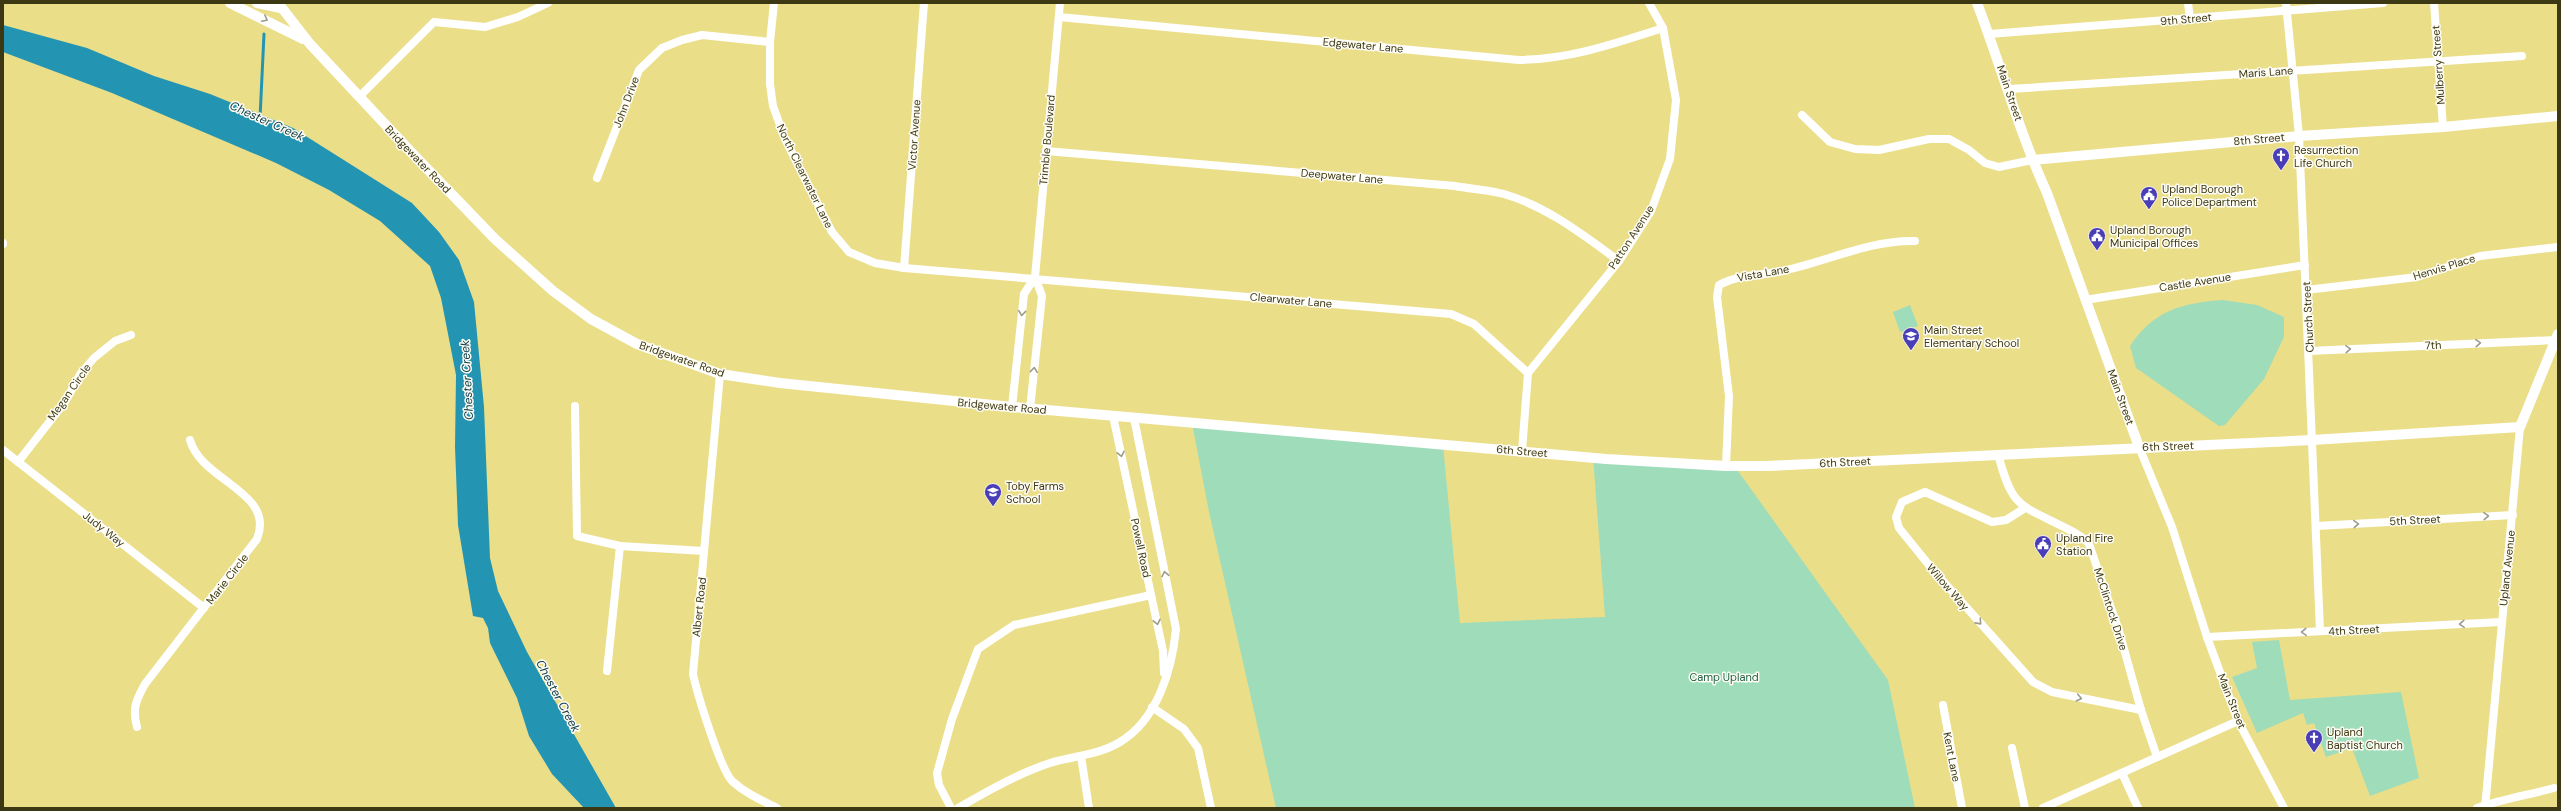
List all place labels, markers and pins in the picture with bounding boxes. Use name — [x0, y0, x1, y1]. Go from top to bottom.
place label: Resurrection Life Church — [2294, 143, 2358, 170]
church icon: Resurrection Life Church — [2271, 146, 2291, 171]
place label: Upland Borough Police Department — [2162, 182, 2257, 209]
public building icon: Upland Borough Police Department — [2139, 185, 2159, 210]
place label: Upland Borough Municipal Offices — [2110, 223, 2198, 250]
public building icon: Upland Borough Municipal Offices — [2087, 226, 2107, 251]
place label: Main Street Elementary School — [1924, 323, 2019, 350]
school or university icon: Main Street Elementary School — [1901, 326, 1921, 351]
place label: Toby Farms School — [1006, 479, 1064, 506]
school or university icon: Toby Farms School — [983, 482, 1003, 507]
place label: Upland Fire Station — [2056, 531, 2113, 558]
public building icon: Upland Fire Station — [2033, 534, 2053, 559]
place label: Upland Baptist Church — [2327, 725, 2403, 752]
church icon: Upland Baptist Church — [2304, 728, 2324, 753]

